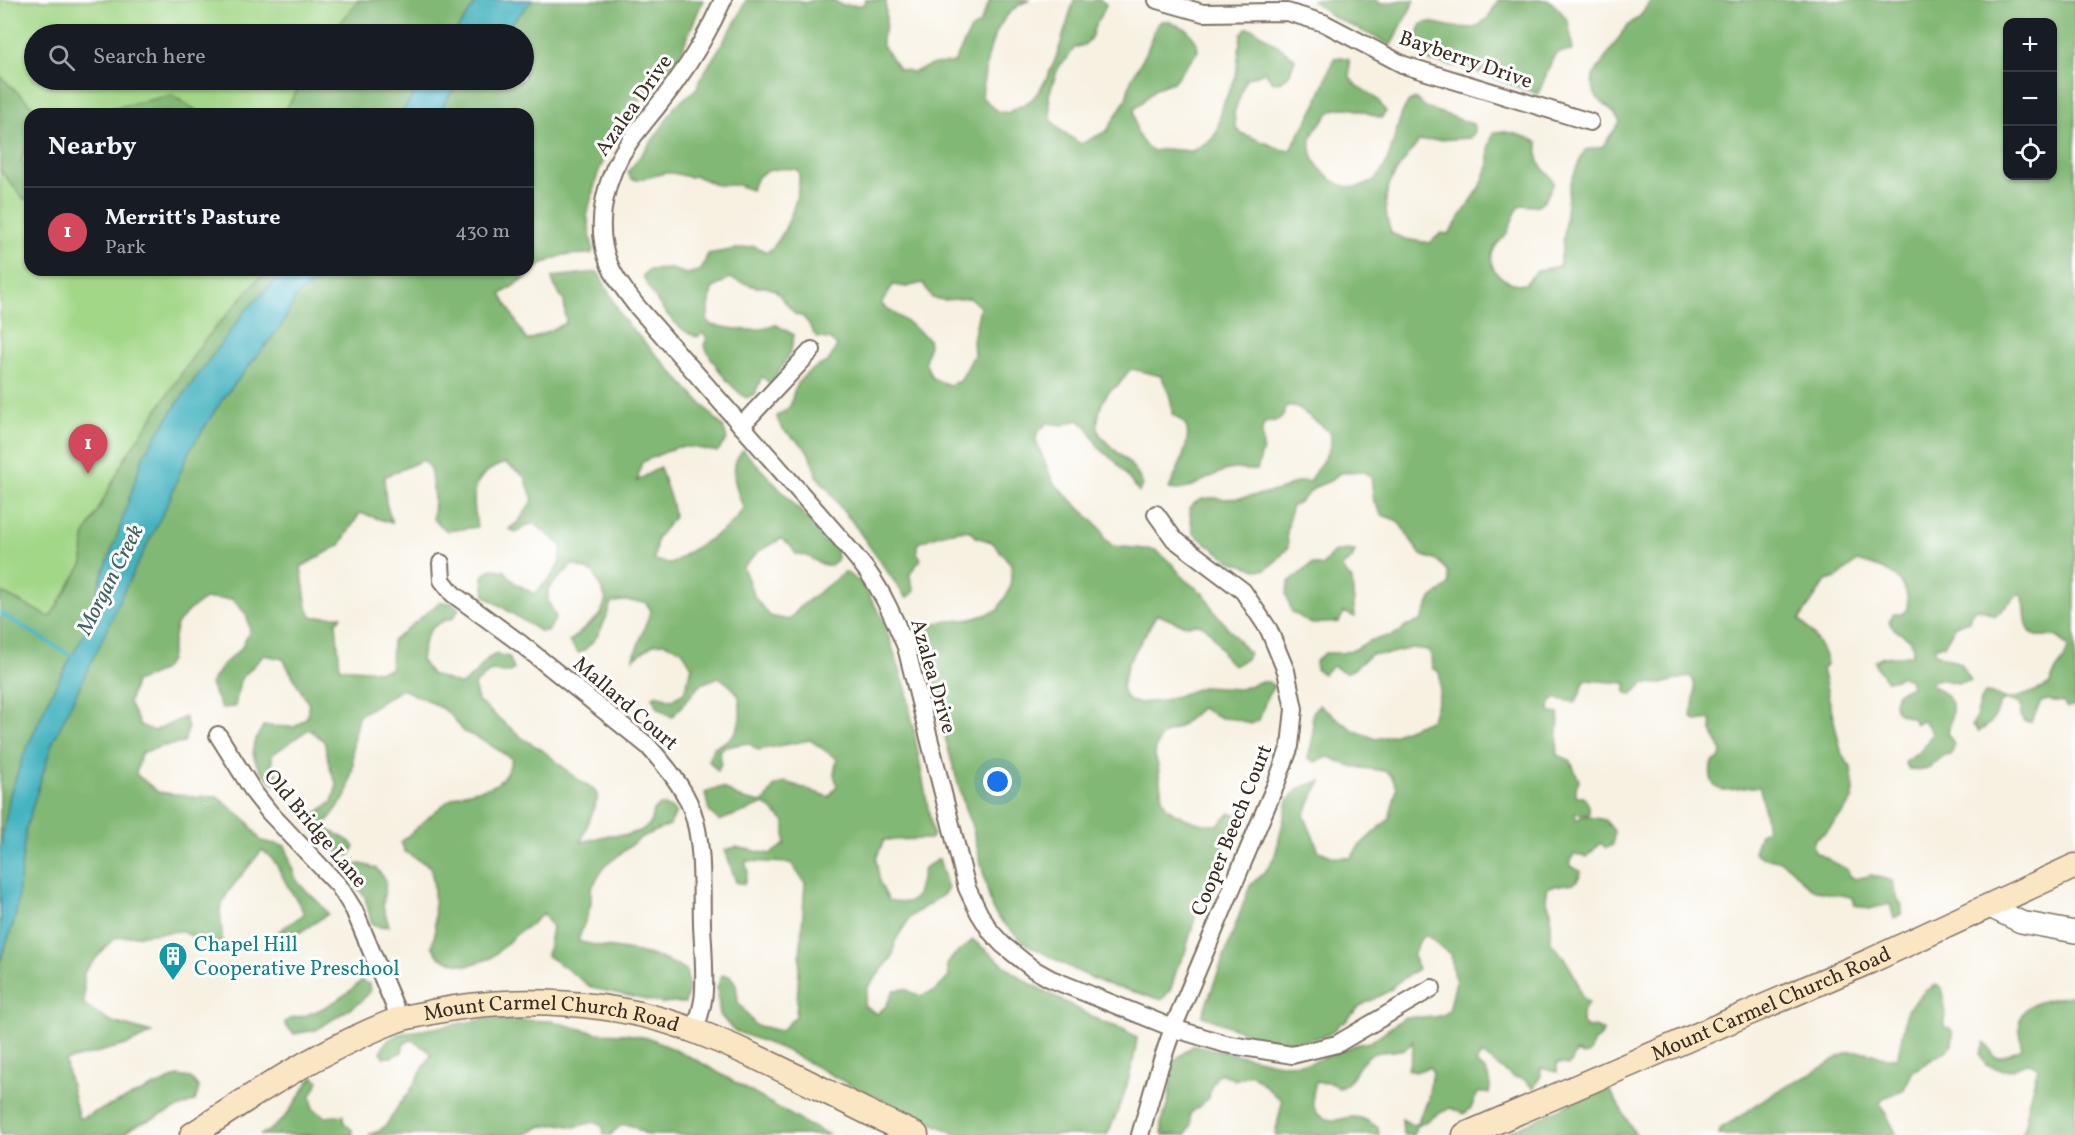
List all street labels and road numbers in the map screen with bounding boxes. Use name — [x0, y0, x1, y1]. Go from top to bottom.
street label: Bayberry Drive — [1395, 24, 1536, 97]
street label: Azalea Drive — [589, 49, 680, 162]
street label: Azalea Drive — [902, 616, 963, 737]
street label: Mallard Court — [566, 650, 684, 758]
street label: Cooper Beech Court — [1185, 741, 1280, 921]
street label: Old Bridge Lane — [256, 763, 373, 895]
street label: Mount Carmel Church Road — [1647, 940, 1896, 1069]
street label: Mount Carmel Church Road — [421, 989, 683, 1040]

